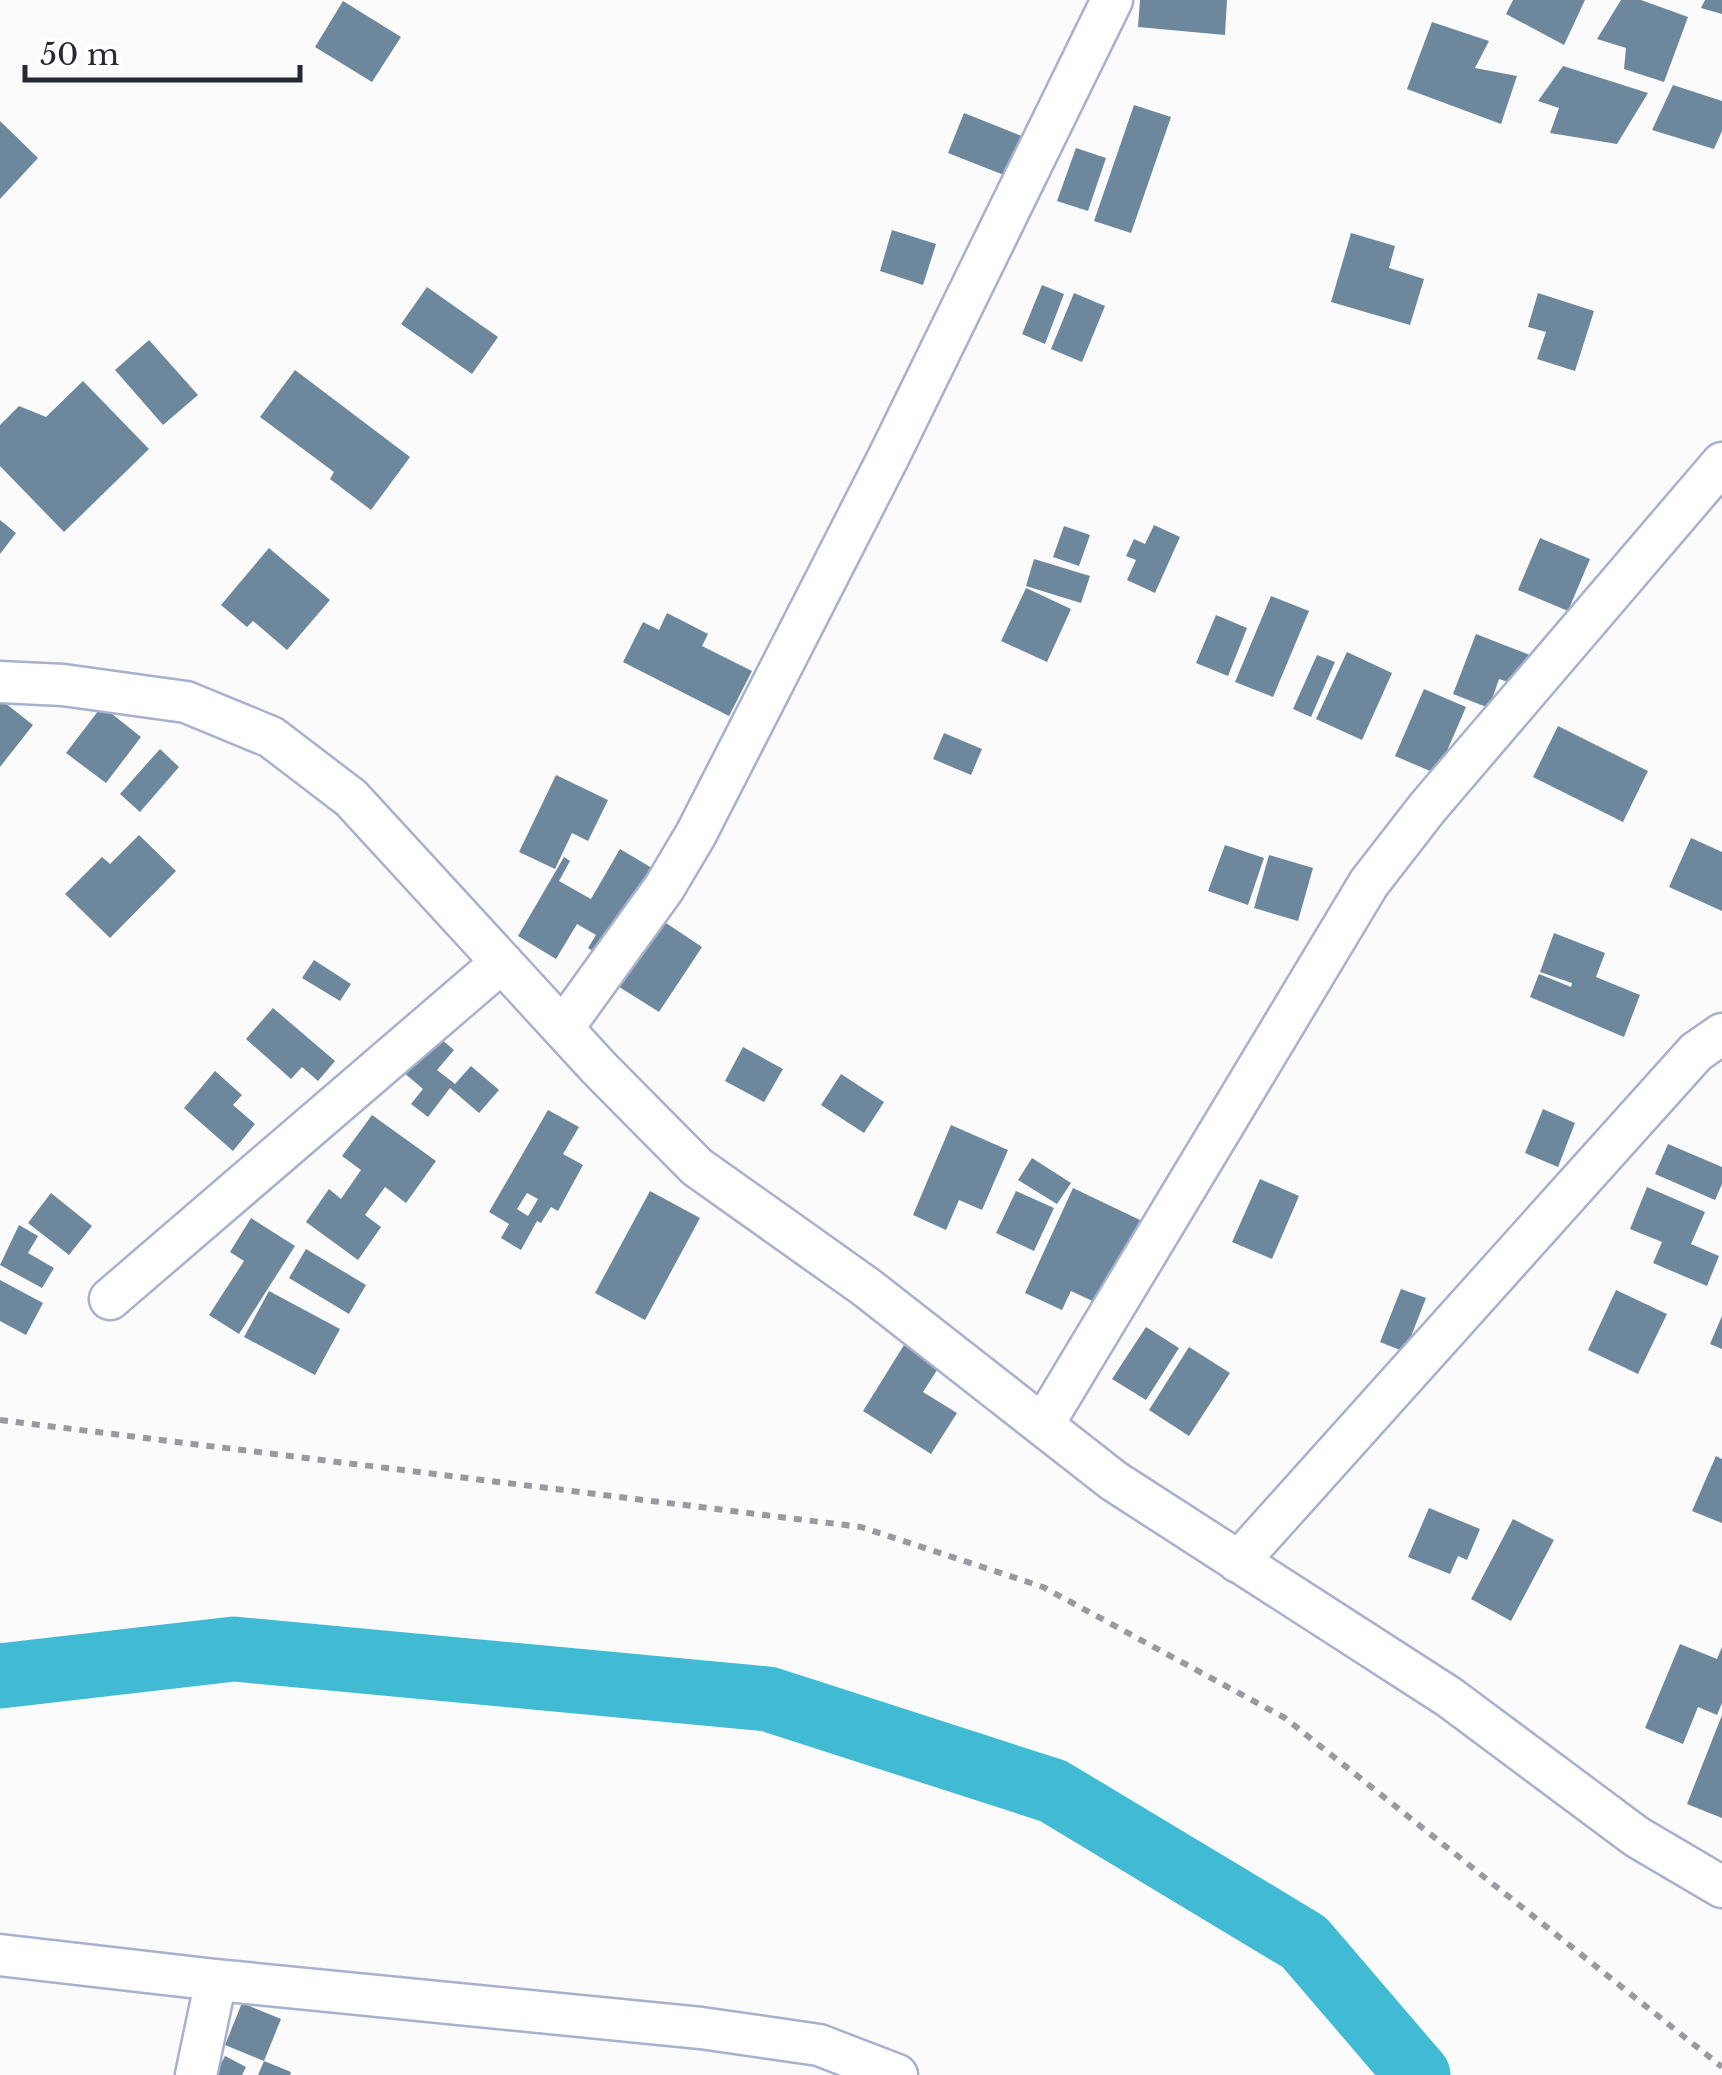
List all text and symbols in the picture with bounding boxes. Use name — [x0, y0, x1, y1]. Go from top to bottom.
scale bar — [25, 20, 300, 82]
text: 50 m — [40, 36, 119, 73]

